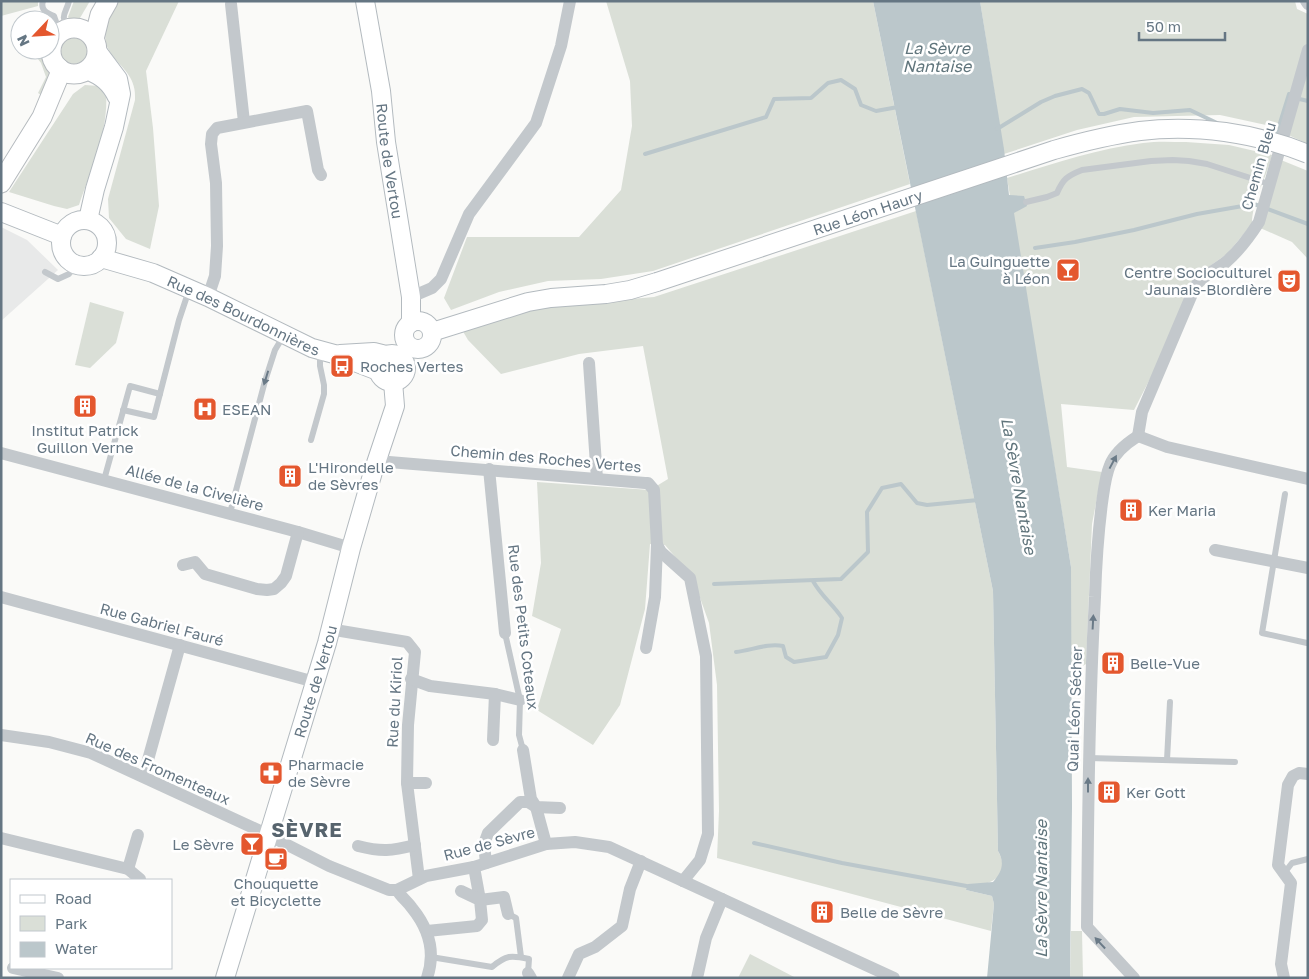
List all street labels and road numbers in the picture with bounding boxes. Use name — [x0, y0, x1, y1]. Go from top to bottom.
street label: Route de Vertou — [373, 102, 407, 220]
street label: Chemin Bleu — [1237, 120, 1279, 212]
street label: Rue Léon Haury — [811, 185, 925, 239]
street label: Rue des Bourdonnières — [165, 271, 322, 359]
street label: Chemin des Roches Vertes — [450, 441, 642, 475]
street label: Allée de la Civelière — [124, 460, 266, 514]
street label: Rue des Petits Coteaux — [505, 543, 543, 711]
street label: Rue Gabriel Fauré — [98, 599, 226, 649]
street label: Route de Vertou — [290, 623, 340, 740]
street label: Quai Léon Sécher — [1063, 646, 1085, 772]
street label: Rue du Kiriol — [383, 656, 405, 748]
street label: Rue des Fromenteaux — [83, 728, 233, 808]
street label: Rue de Sèvre — [441, 822, 537, 864]

